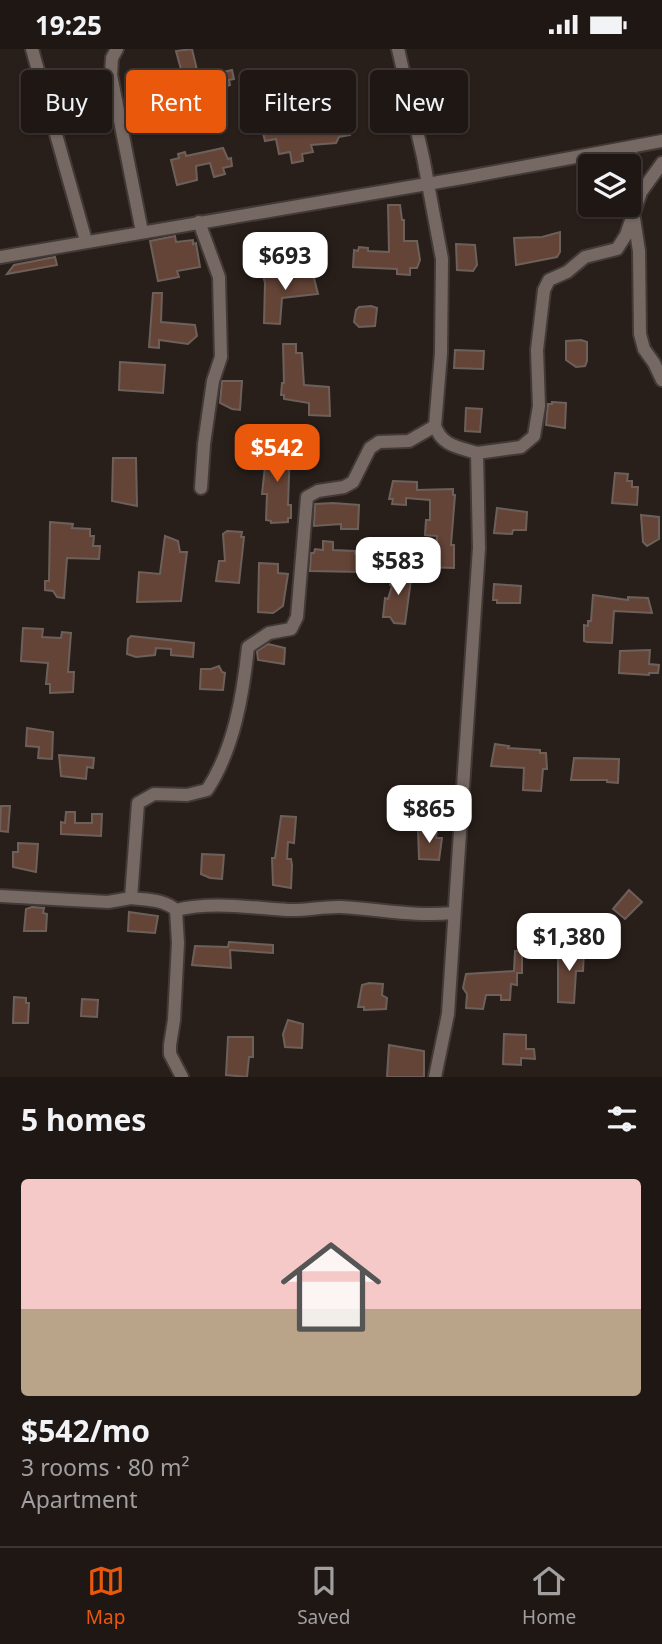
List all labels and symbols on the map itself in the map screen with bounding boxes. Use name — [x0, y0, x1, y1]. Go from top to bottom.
pin: $693 — [244, 233, 326, 292]
pin: $542 — [236, 425, 318, 484]
pin: $583 — [357, 538, 439, 597]
pin: $865 — [388, 785, 470, 845]
pin: $1,380 — [512, 913, 626, 973]

